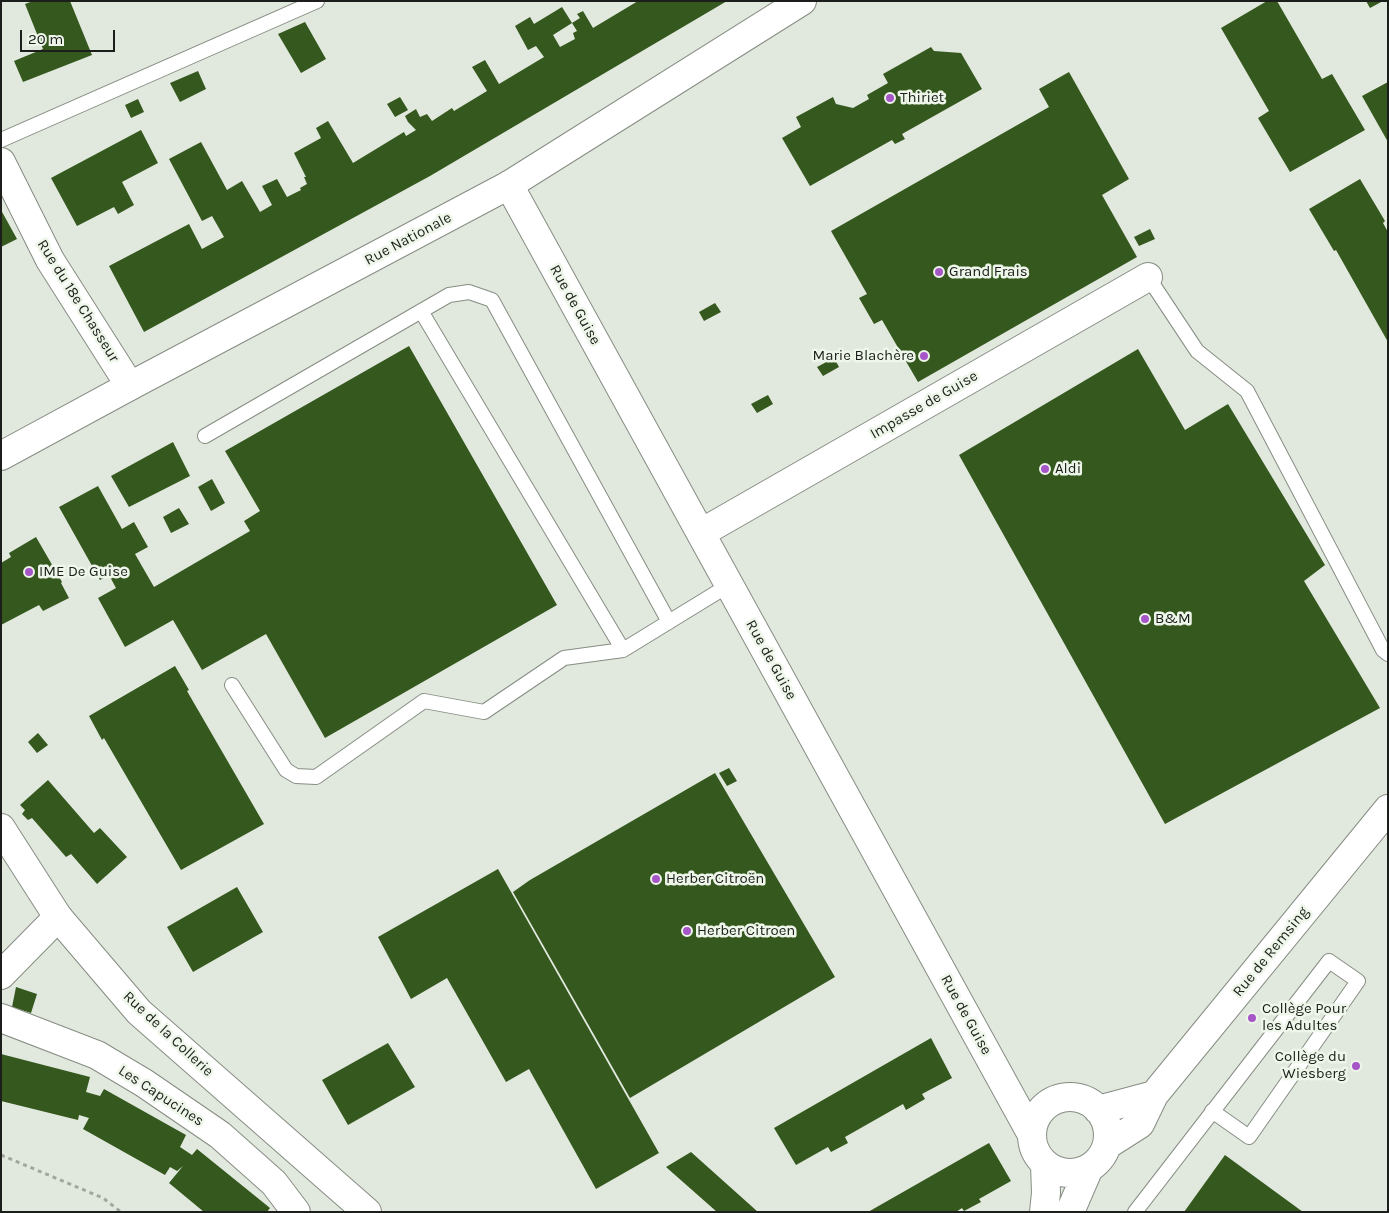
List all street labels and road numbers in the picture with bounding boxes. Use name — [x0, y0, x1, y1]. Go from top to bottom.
street label: Rue Nationale — [362, 209, 454, 269]
street label: Rue du 18e Chasseur — [33, 236, 123, 366]
street label: Rue de Guise — [546, 262, 604, 348]
street label: Impasse de Guise — [867, 367, 981, 443]
street label: Rue de Guise — [742, 617, 800, 703]
street label: Rue de Remsing — [1229, 903, 1313, 1001]
street label: Rue de Guise — [937, 972, 995, 1058]
street label: Rue de la Collerie — [119, 988, 217, 1080]
street label: Les Capucines — [115, 1062, 207, 1130]

